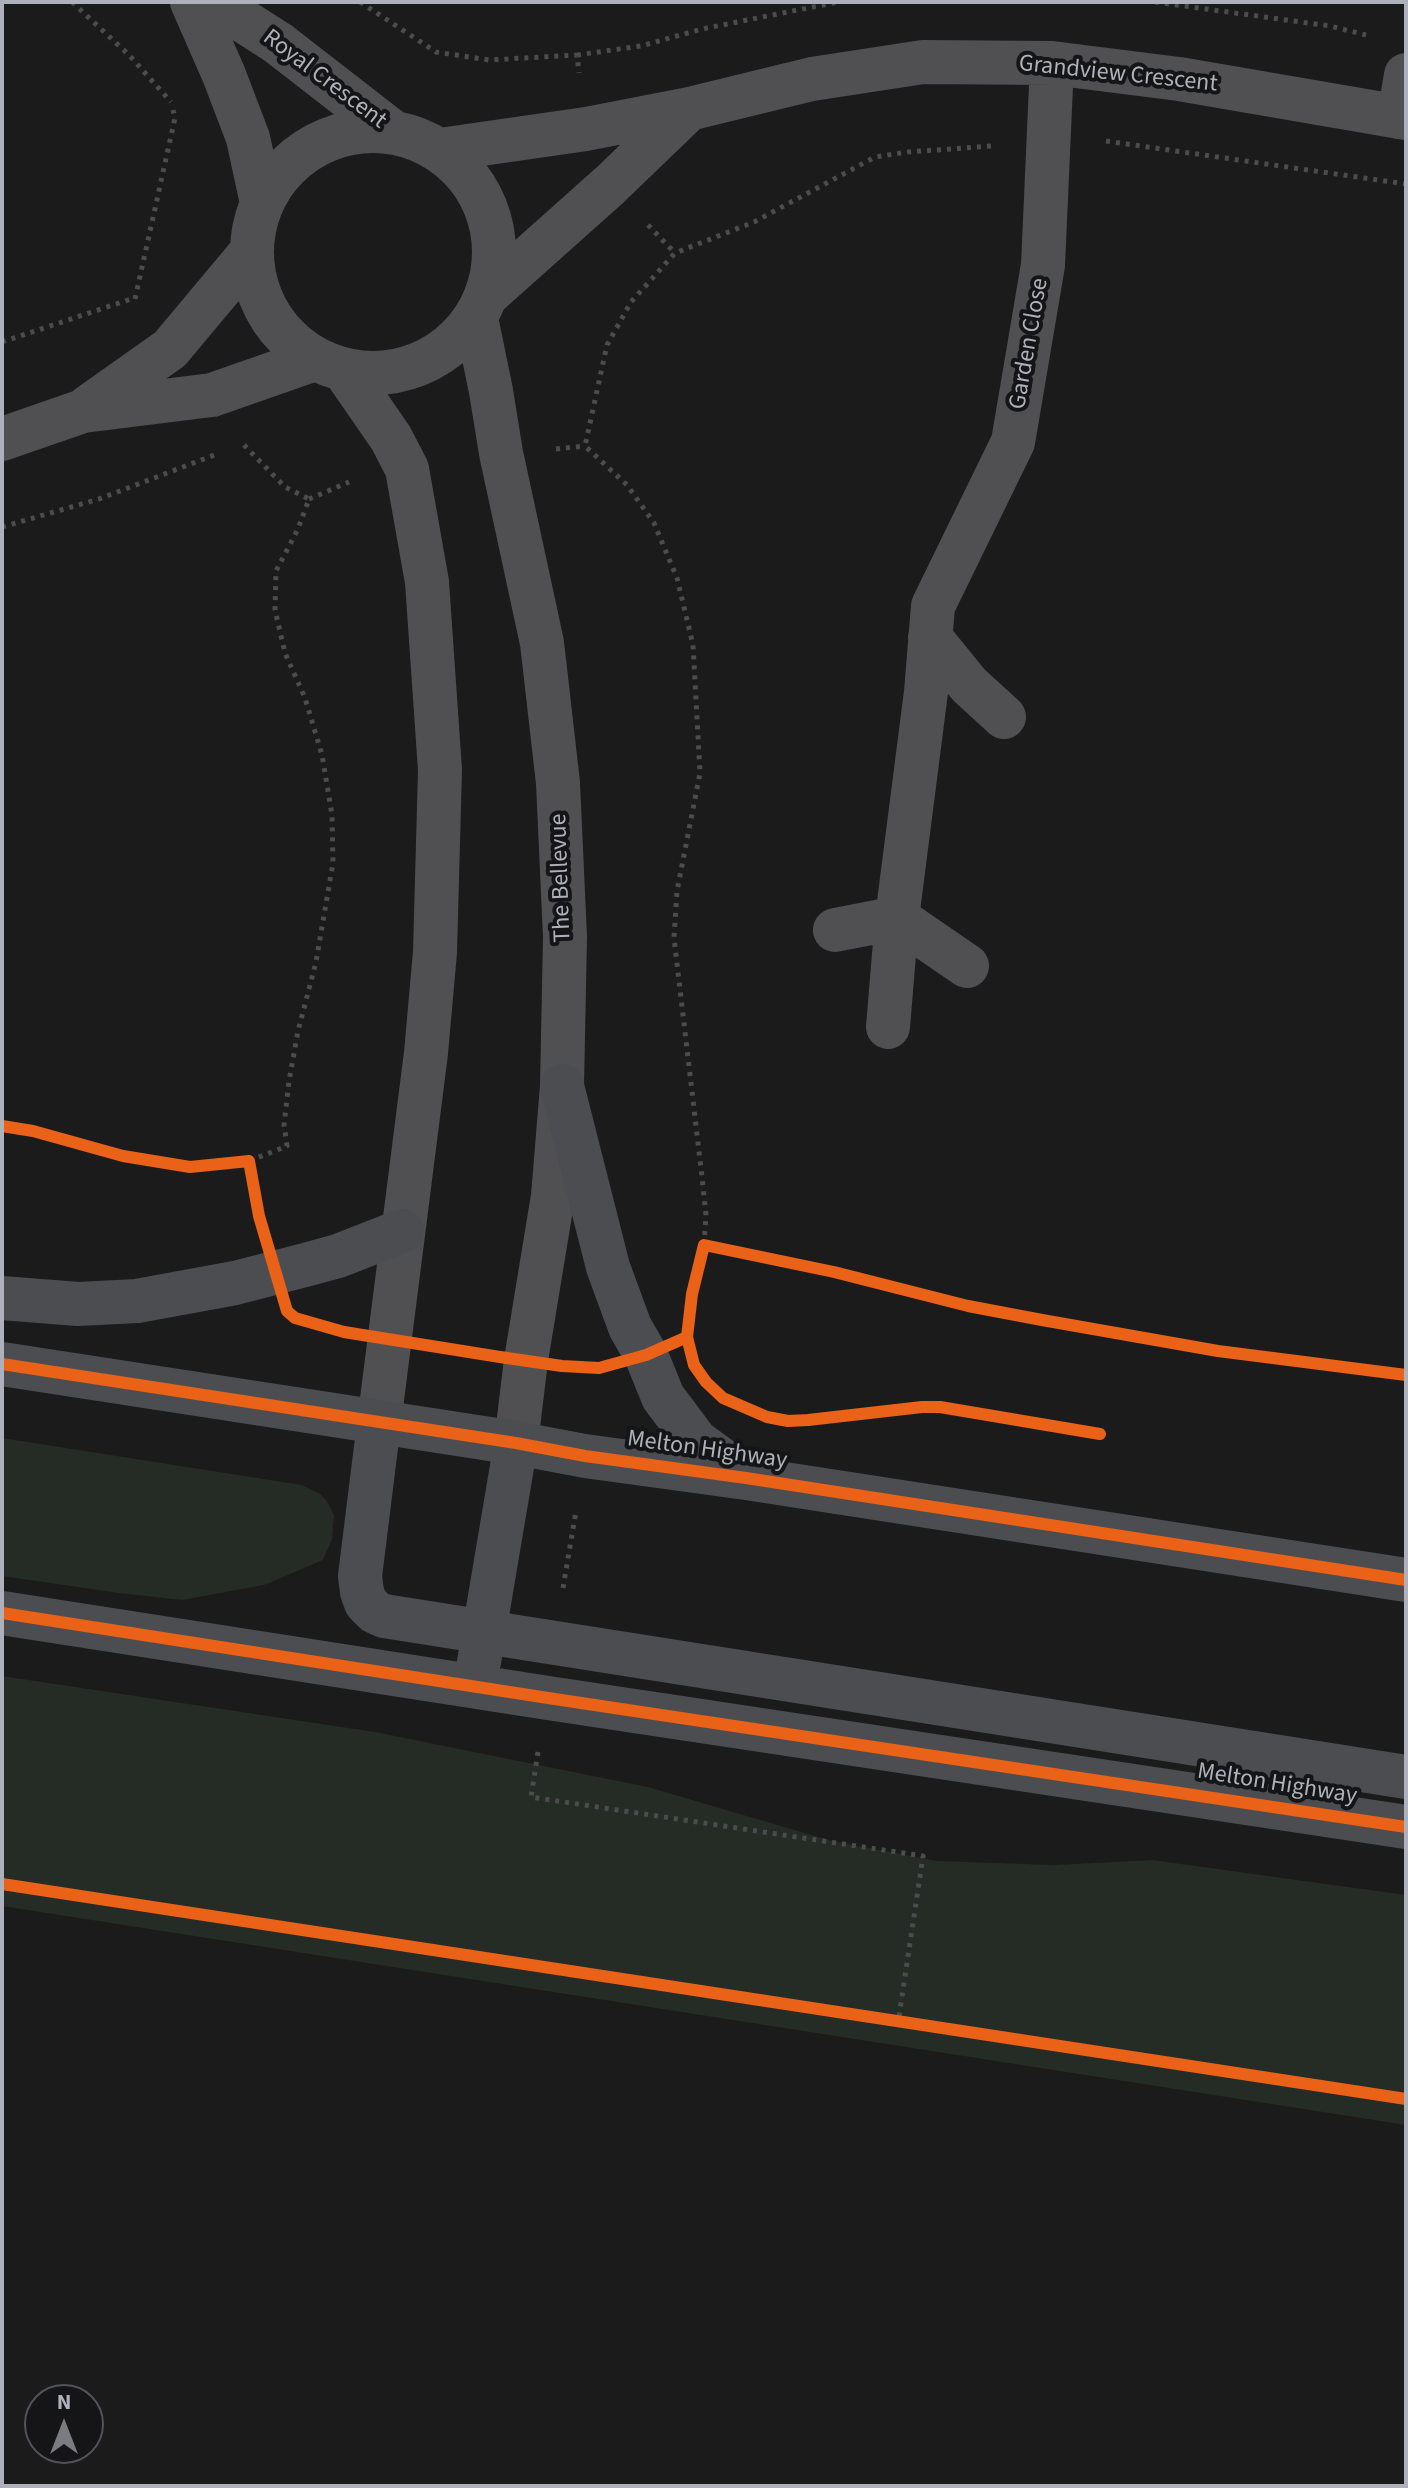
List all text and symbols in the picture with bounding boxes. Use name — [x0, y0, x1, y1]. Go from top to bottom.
street label: Royal Crescent — [256, 24, 392, 136]
street label: Grandview Crescent — [1017, 50, 1219, 100]
street label: Garden Close — [1004, 276, 1056, 412]
street label: The Bellevue — [545, 813, 579, 943]
street label: Melton Highway — [625, 1426, 789, 1476]
street label: Melton Highway — [1195, 1758, 1359, 1812]
north arrow — [24, 2384, 104, 2464]
text: N — [57, 2386, 71, 2418]

